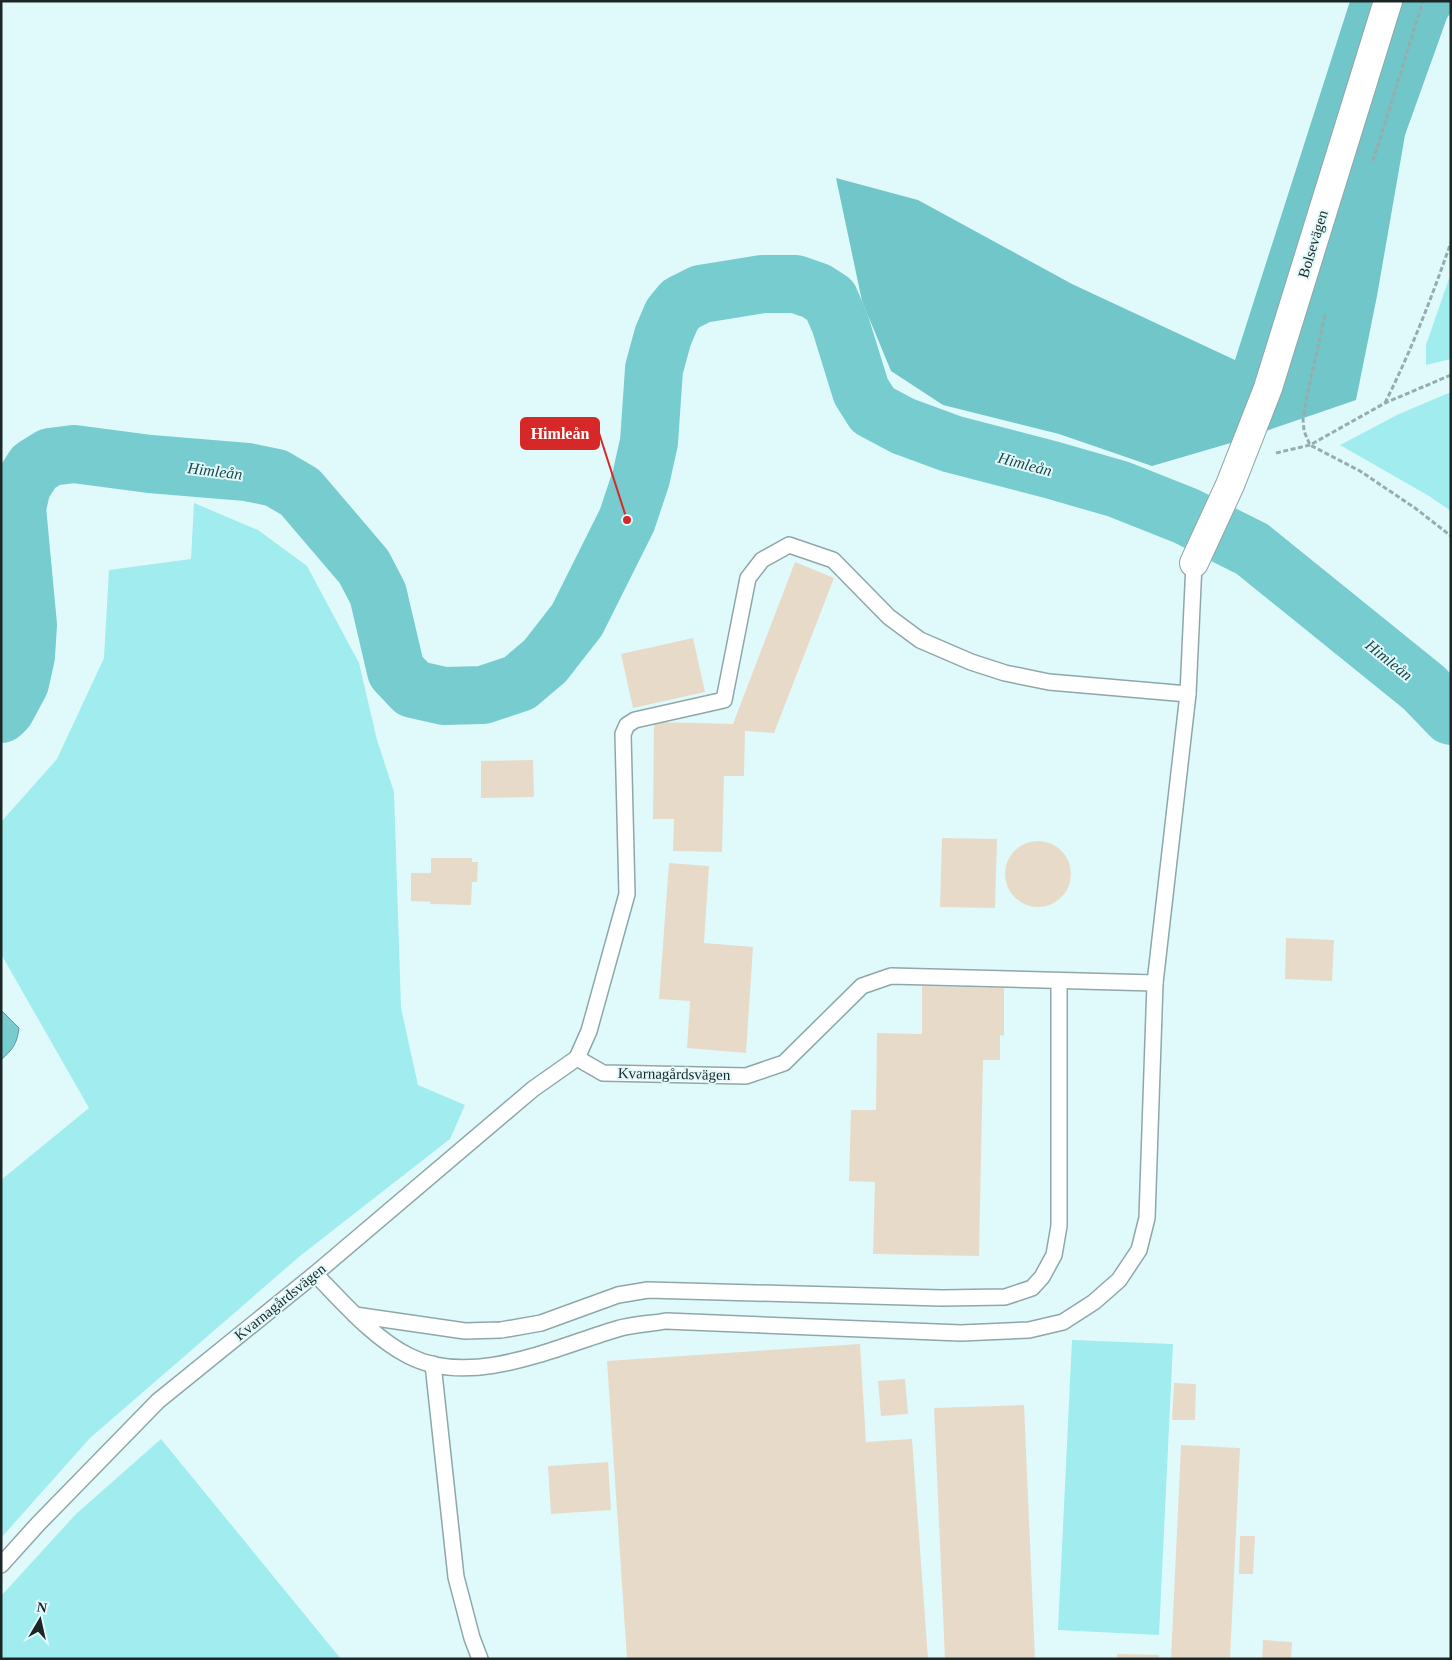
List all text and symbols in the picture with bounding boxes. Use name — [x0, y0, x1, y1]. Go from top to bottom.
street label: Bolsevägen — [1295, 208, 1331, 280]
callout: Himleån — [521, 418, 599, 449]
text: Himleån — [531, 425, 589, 442]
water label: Himleån — [995, 448, 1054, 479]
water label: Himleån — [186, 459, 243, 483]
water label: Himleån — [1361, 635, 1416, 684]
street label: Kvarnagårdsvägen — [618, 1065, 731, 1083]
street label: Kvarnagårdsvägen — [231, 1260, 329, 1344]
north arrow — [15, 1595, 65, 1645]
text: N — [36, 1599, 48, 1616]

